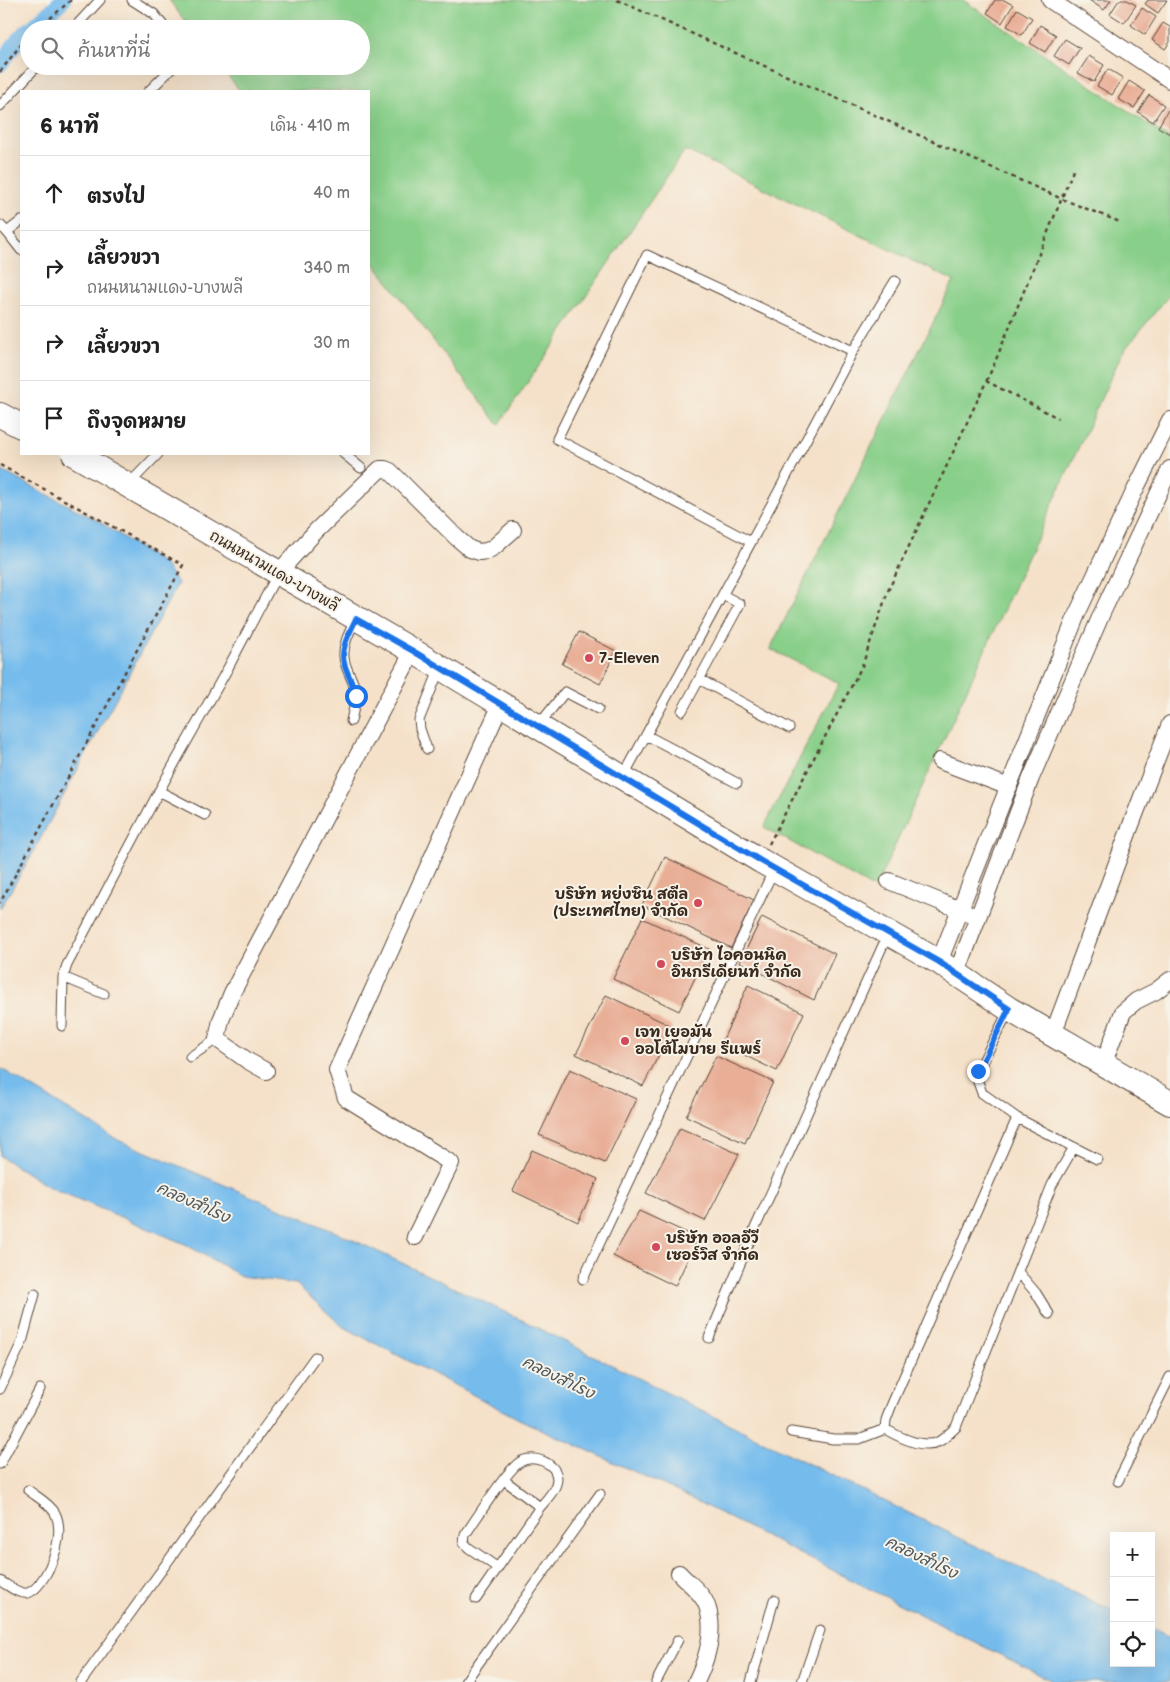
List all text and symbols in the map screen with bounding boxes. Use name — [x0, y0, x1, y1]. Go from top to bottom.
search box — [20, 20, 370, 75]
icon: search — [38, 34, 66, 62]
text: ค้นหาที่นี่ — [78, 40, 150, 63]
text: 6 นาที — [40, 114, 99, 139]
text: เดิน · 410 m — [270, 117, 350, 136]
icon: ahead — [40, 179, 68, 207]
text: 40 m — [313, 184, 350, 203]
text: ตรงไป — [87, 186, 145, 209]
text: เลี้ยวขวา — [87, 247, 160, 270]
icon: right — [40, 254, 68, 282]
text: 340 m — [303, 259, 350, 278]
text: ถนนหนามแดง-บางพลี — [87, 279, 243, 298]
icon: right — [40, 329, 68, 357]
text: 30 m — [313, 334, 350, 353]
text: เลี้ยวขวา — [87, 336, 160, 359]
icon: arrive — [40, 404, 68, 432]
text: ถึงจุดหมาย — [87, 411, 186, 434]
street label: ถนนหนามแดง-บางพลี — [206, 526, 342, 616]
place label: 7-Eleven — [599, 649, 659, 668]
marker: 7-Eleven — [583, 652, 595, 664]
route start — [345, 685, 368, 708]
place label: บริษัท หย่งซิน สตีล (ประเทศไทย) จํากัด — [553, 884, 688, 921]
marker: บริษัท หย่งซิน สตีล (ประเทศไทย) จํากัด — [692, 897, 704, 909]
place label: บริษัท ไอคอนนิค อินกรีเดียนท์ จำกัด — [671, 945, 801, 982]
marker: บริษัท ไอคอนนิค อินกรีเดียนท์ จำกัด — [655, 958, 667, 970]
place label: เจท เยอมัน ออโต้โมบาย รีแพร์ — [635, 1023, 761, 1059]
marker: เจท เยอมัน ออโต้โมบาย รีแพร์ — [619, 1035, 631, 1047]
route end — [967, 1060, 990, 1083]
water label: คลองสำโรง — [154, 1177, 235, 1228]
place label: บริษัท ออลอีวี เซอร์วิส จำกัด — [666, 1228, 759, 1265]
marker: บริษัท ออลอีวี เซอร์วิส จำกัด — [650, 1241, 662, 1253]
water label: คลองสำโรง — [519, 1351, 600, 1404]
water label: คลองสำโรง — [882, 1531, 963, 1584]
map controls — [1110, 1532, 1155, 1667]
button: + — [1110, 1532, 1155, 1577]
button: − — [1110, 1577, 1155, 1622]
button: locate — [1110, 1622, 1155, 1667]

